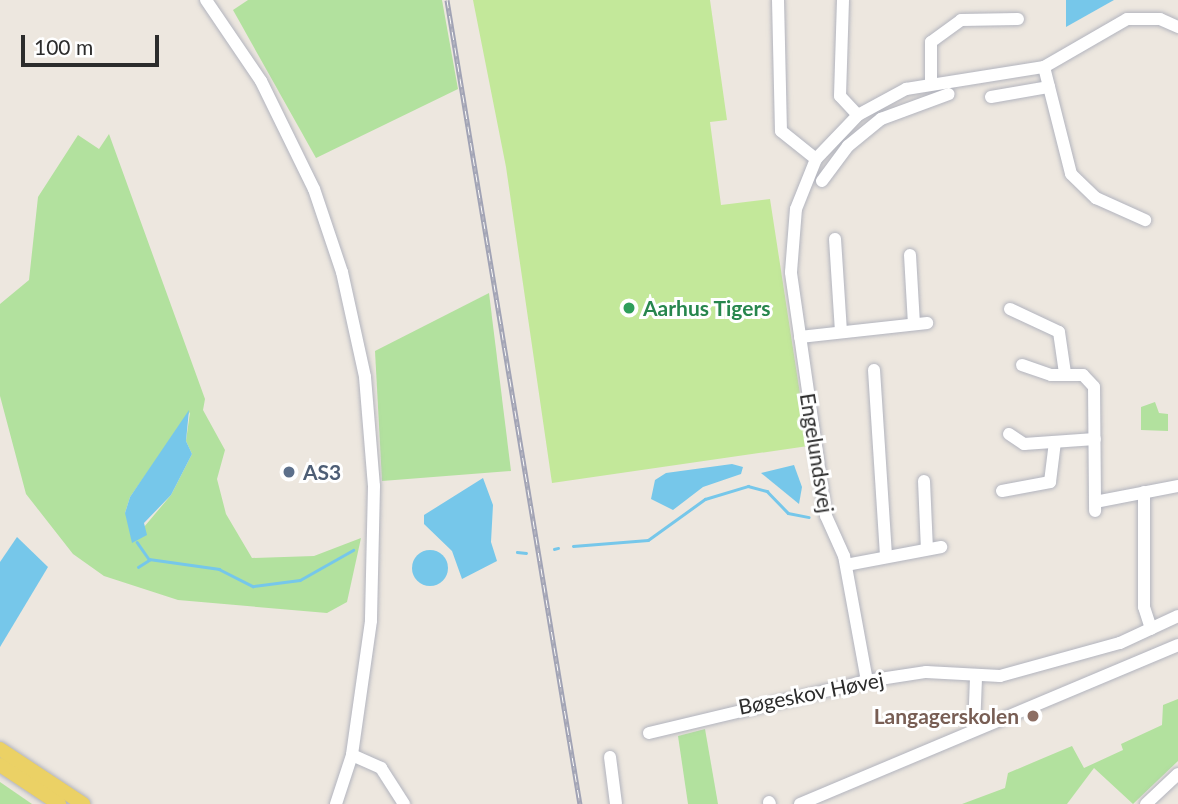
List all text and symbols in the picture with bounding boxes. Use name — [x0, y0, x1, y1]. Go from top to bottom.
scale bar — [24, 21, 163, 65]
text: 100 m — [34, 34, 93, 59]
place label: Aarhus Tigers — [643, 295, 771, 321]
marker: Aarhus Tigers — [621, 300, 637, 316]
street label: Engelundsvej — [795, 391, 839, 515]
place label: AS3 — [303, 459, 341, 485]
marker: AS3 — [281, 464, 297, 480]
street label: Bøgeskov Høvej — [736, 667, 886, 719]
place label: Langagerskolen — [874, 703, 1019, 729]
marker: Langagerskolen — [1025, 708, 1041, 724]

